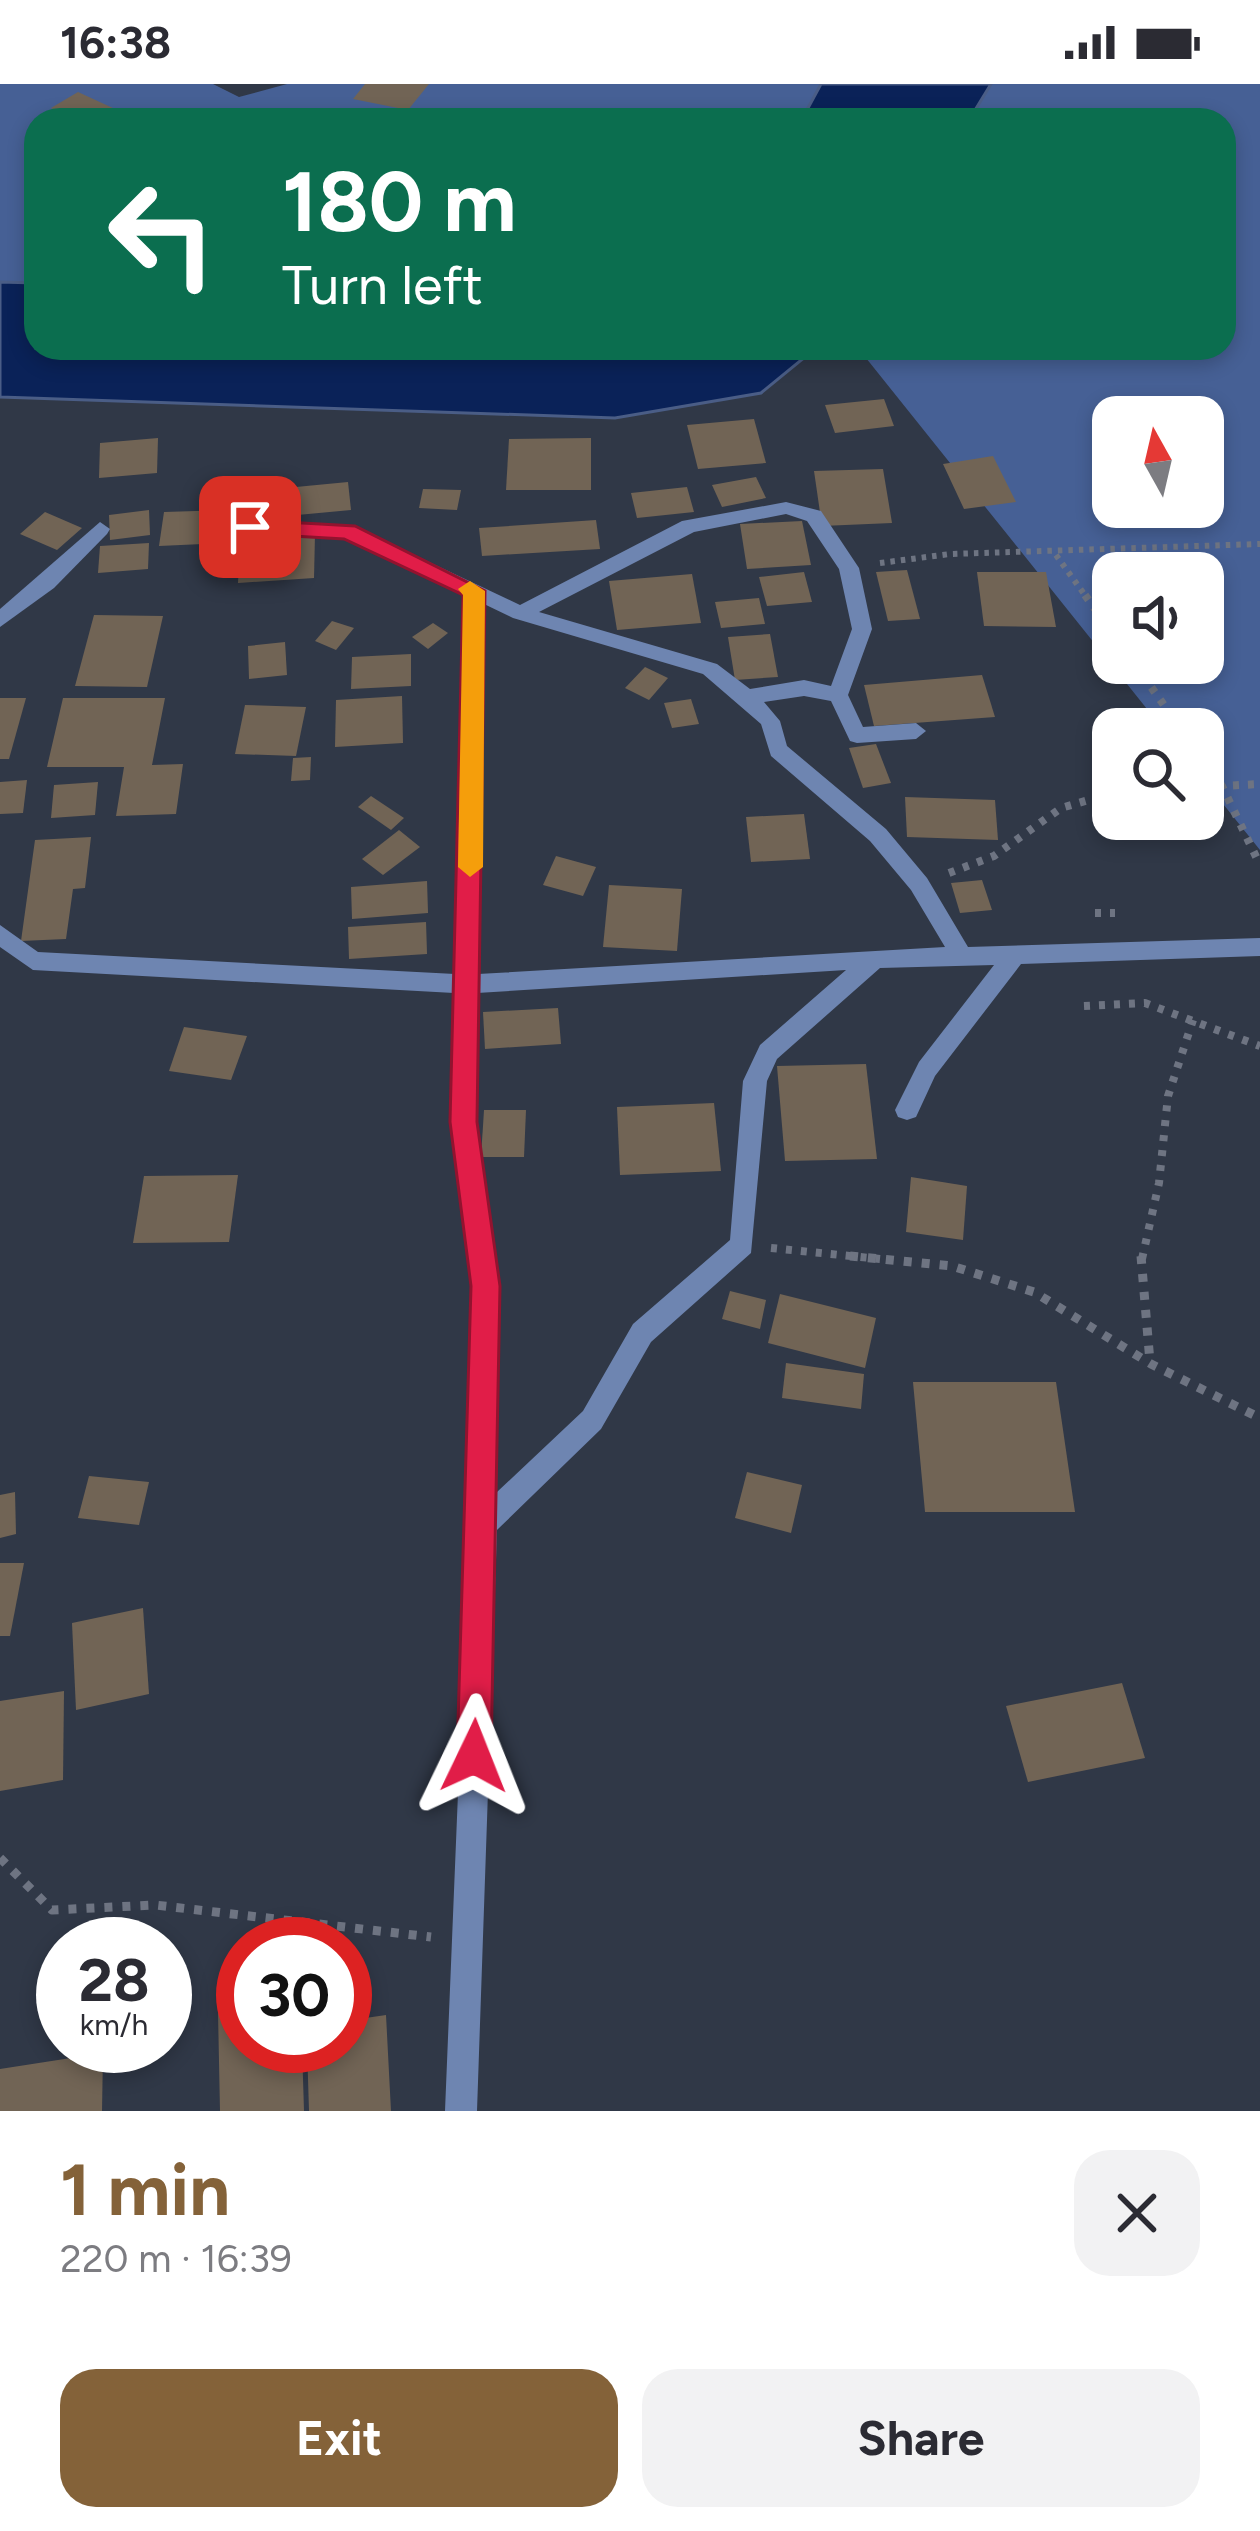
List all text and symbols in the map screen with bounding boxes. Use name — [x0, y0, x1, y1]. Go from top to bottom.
text: 16:38 — [60, 15, 171, 69]
text: 180 m — [282, 151, 517, 252]
icon: left — [84, 156, 240, 312]
text: Turn left — [282, 253, 483, 318]
north arrow — [1092, 396, 1224, 528]
map controls — [1092, 396, 1224, 840]
pin — [199, 476, 301, 578]
icon: arrive — [217, 494, 283, 560]
button: sound — [1092, 552, 1224, 684]
button: search — [1092, 708, 1224, 840]
position arrow — [411, 1693, 537, 1819]
speed limit sign: 30 — [216, 1917, 372, 2073]
text: 28 — [78, 1944, 150, 2016]
text: km/h — [80, 2006, 148, 2043]
text: 1 min — [60, 2147, 230, 2233]
button: close — [1074, 2150, 1200, 2276]
text: 220 m · 16:39 — [60, 2235, 292, 2282]
button: Exit — [60, 2369, 618, 2507]
button: Share — [642, 2369, 1200, 2507]

